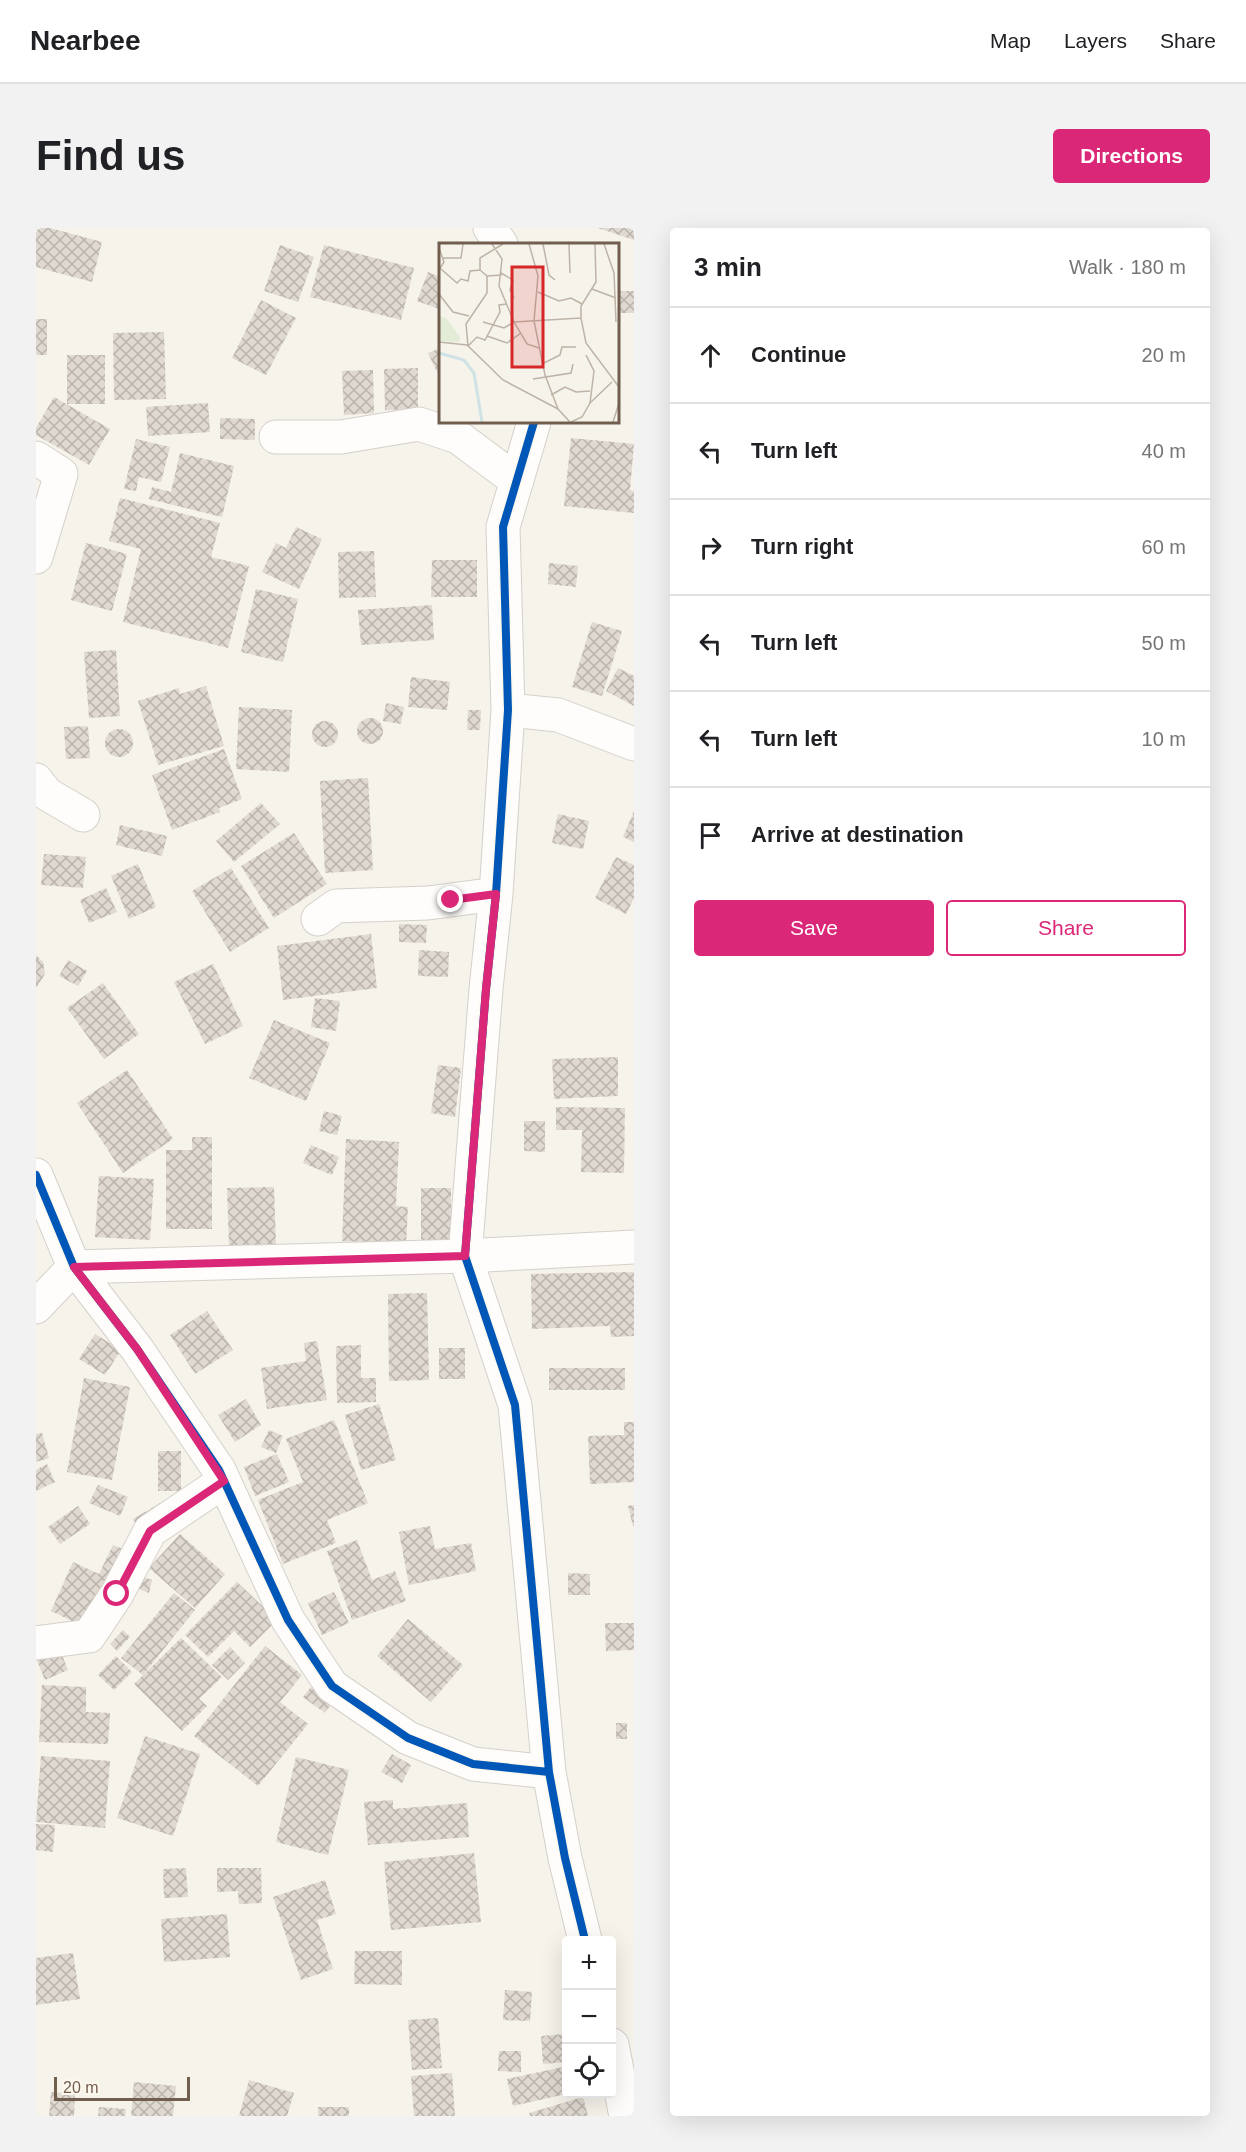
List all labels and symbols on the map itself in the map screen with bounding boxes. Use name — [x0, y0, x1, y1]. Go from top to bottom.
inset map — [439, 243, 619, 423]
route end — [437, 886, 463, 912]
route start — [103, 1580, 129, 1606]
scale bar — [54, 2074, 190, 2102]

